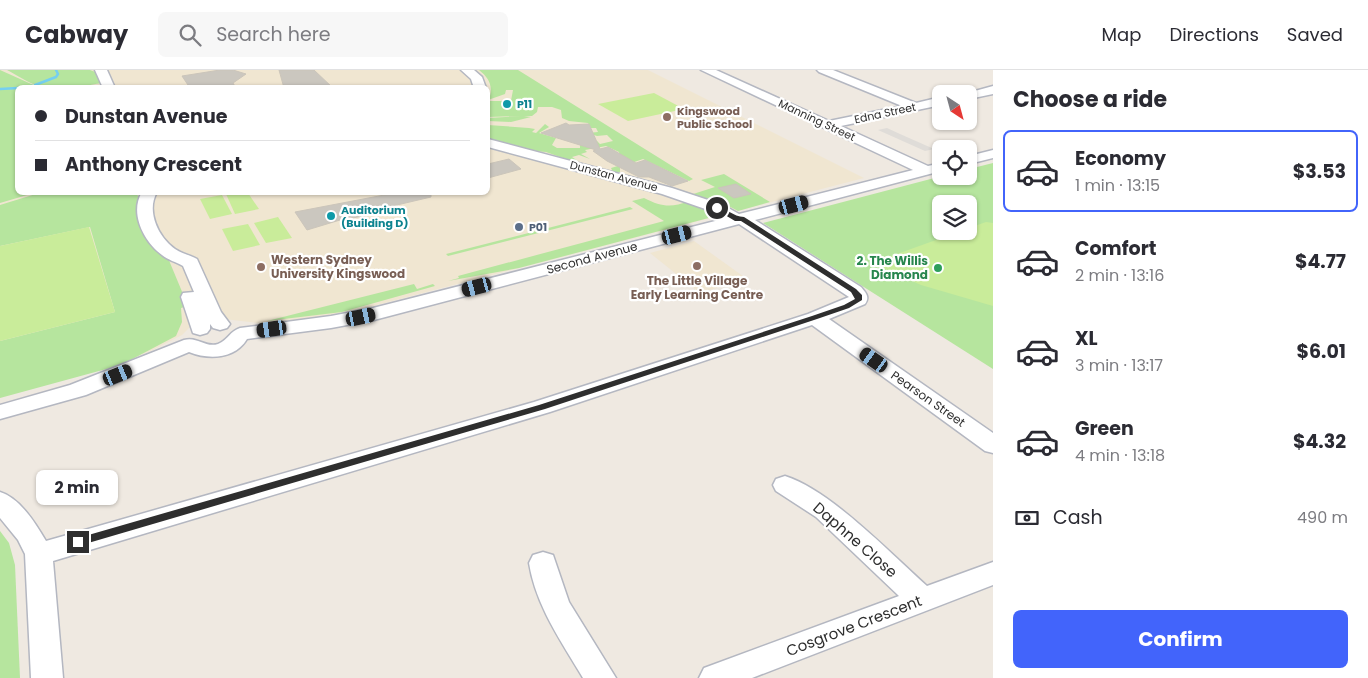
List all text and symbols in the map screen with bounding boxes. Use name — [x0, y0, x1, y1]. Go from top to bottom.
search box — [158, 12, 508, 57]
text: Cabway — [25, 18, 128, 51]
icon: search — [176, 21, 204, 49]
text: Search here — [216, 21, 331, 48]
text: Map — [1102, 22, 1141, 47]
text: Directions — [1169, 22, 1259, 47]
text: Saved — [1287, 22, 1343, 47]
text: Choose a ride — [1013, 84, 1167, 115]
north arrow — [932, 85, 978, 130]
map controls — [932, 85, 977, 240]
street label: Manning Street — [776, 95, 858, 145]
place label: P11 — [517, 96, 532, 112]
marker: P11 — [501, 98, 513, 110]
street label: Edna Street — [853, 99, 917, 127]
text: Dunstan Avenue — [65, 103, 227, 130]
place label: Kingswood Public School — [677, 103, 752, 132]
marker: Kingswood Public School — [661, 111, 673, 123]
button: locate — [932, 140, 977, 185]
text: Economy — [1075, 145, 1166, 172]
icon: car — [1015, 149, 1060, 194]
text: Anthony Crescent — [65, 151, 242, 178]
street label: Dunstan Avenue — [568, 157, 660, 195]
text: $3.53 — [1293, 158, 1346, 185]
text: 1 min · 13:15 — [1075, 174, 1160, 197]
car — [777, 194, 810, 216]
button: layers — [932, 195, 977, 240]
route start — [706, 197, 728, 219]
place label: Auditorium (Building D) — [341, 202, 409, 231]
marker: Auditorium (Building D) — [325, 210, 337, 222]
place label: P01 — [529, 219, 547, 235]
marker: P01 — [513, 221, 525, 233]
car — [660, 224, 693, 246]
text: Comfort — [1075, 235, 1157, 262]
street label: Second Avenue — [545, 237, 639, 278]
icon: car — [1015, 239, 1060, 284]
text: $4.77 — [1295, 248, 1346, 275]
place label: Western Sydney University Kingswood — [271, 251, 405, 282]
place label: 2. The Willis Diamond — [857, 252, 928, 283]
marker: The Little Village Early Learning Centre — [691, 260, 703, 272]
marker: Western Sydney University Kingswood — [255, 261, 267, 273]
marker: 2. The Willis Diamond — [932, 262, 944, 274]
text: 2 min · 13:16 — [1075, 264, 1164, 287]
place label: The Little Village Early Learning Centre — [631, 272, 764, 303]
car — [460, 276, 493, 298]
car — [344, 307, 377, 327]
car — [256, 319, 287, 339]
text: XL — [1075, 325, 1098, 352]
icon: car — [1015, 329, 1060, 374]
text: $6.01 — [1297, 338, 1346, 365]
car — [857, 345, 890, 375]
text: 3 min · 13:17 — [1075, 354, 1163, 377]
car — [101, 362, 134, 388]
street label: Pearson Street — [888, 367, 969, 430]
text: Green — [1075, 415, 1134, 442]
icon: car — [1015, 419, 1060, 464]
text: $4.32 — [1293, 428, 1346, 455]
text: 4 min · 13:18 — [1075, 444, 1165, 467]
callout: 2 min — [37, 470, 119, 504]
text: 2 min — [55, 476, 99, 499]
street label: Daphne Close — [809, 497, 902, 582]
icon: cash — [1013, 504, 1041, 532]
text: Cash — [1053, 504, 1103, 531]
text: 490 m — [1297, 506, 1348, 529]
route end — [67, 531, 89, 553]
street label: Cosgrove Crescent — [783, 590, 925, 661]
button: Confirm — [1013, 610, 1348, 668]

